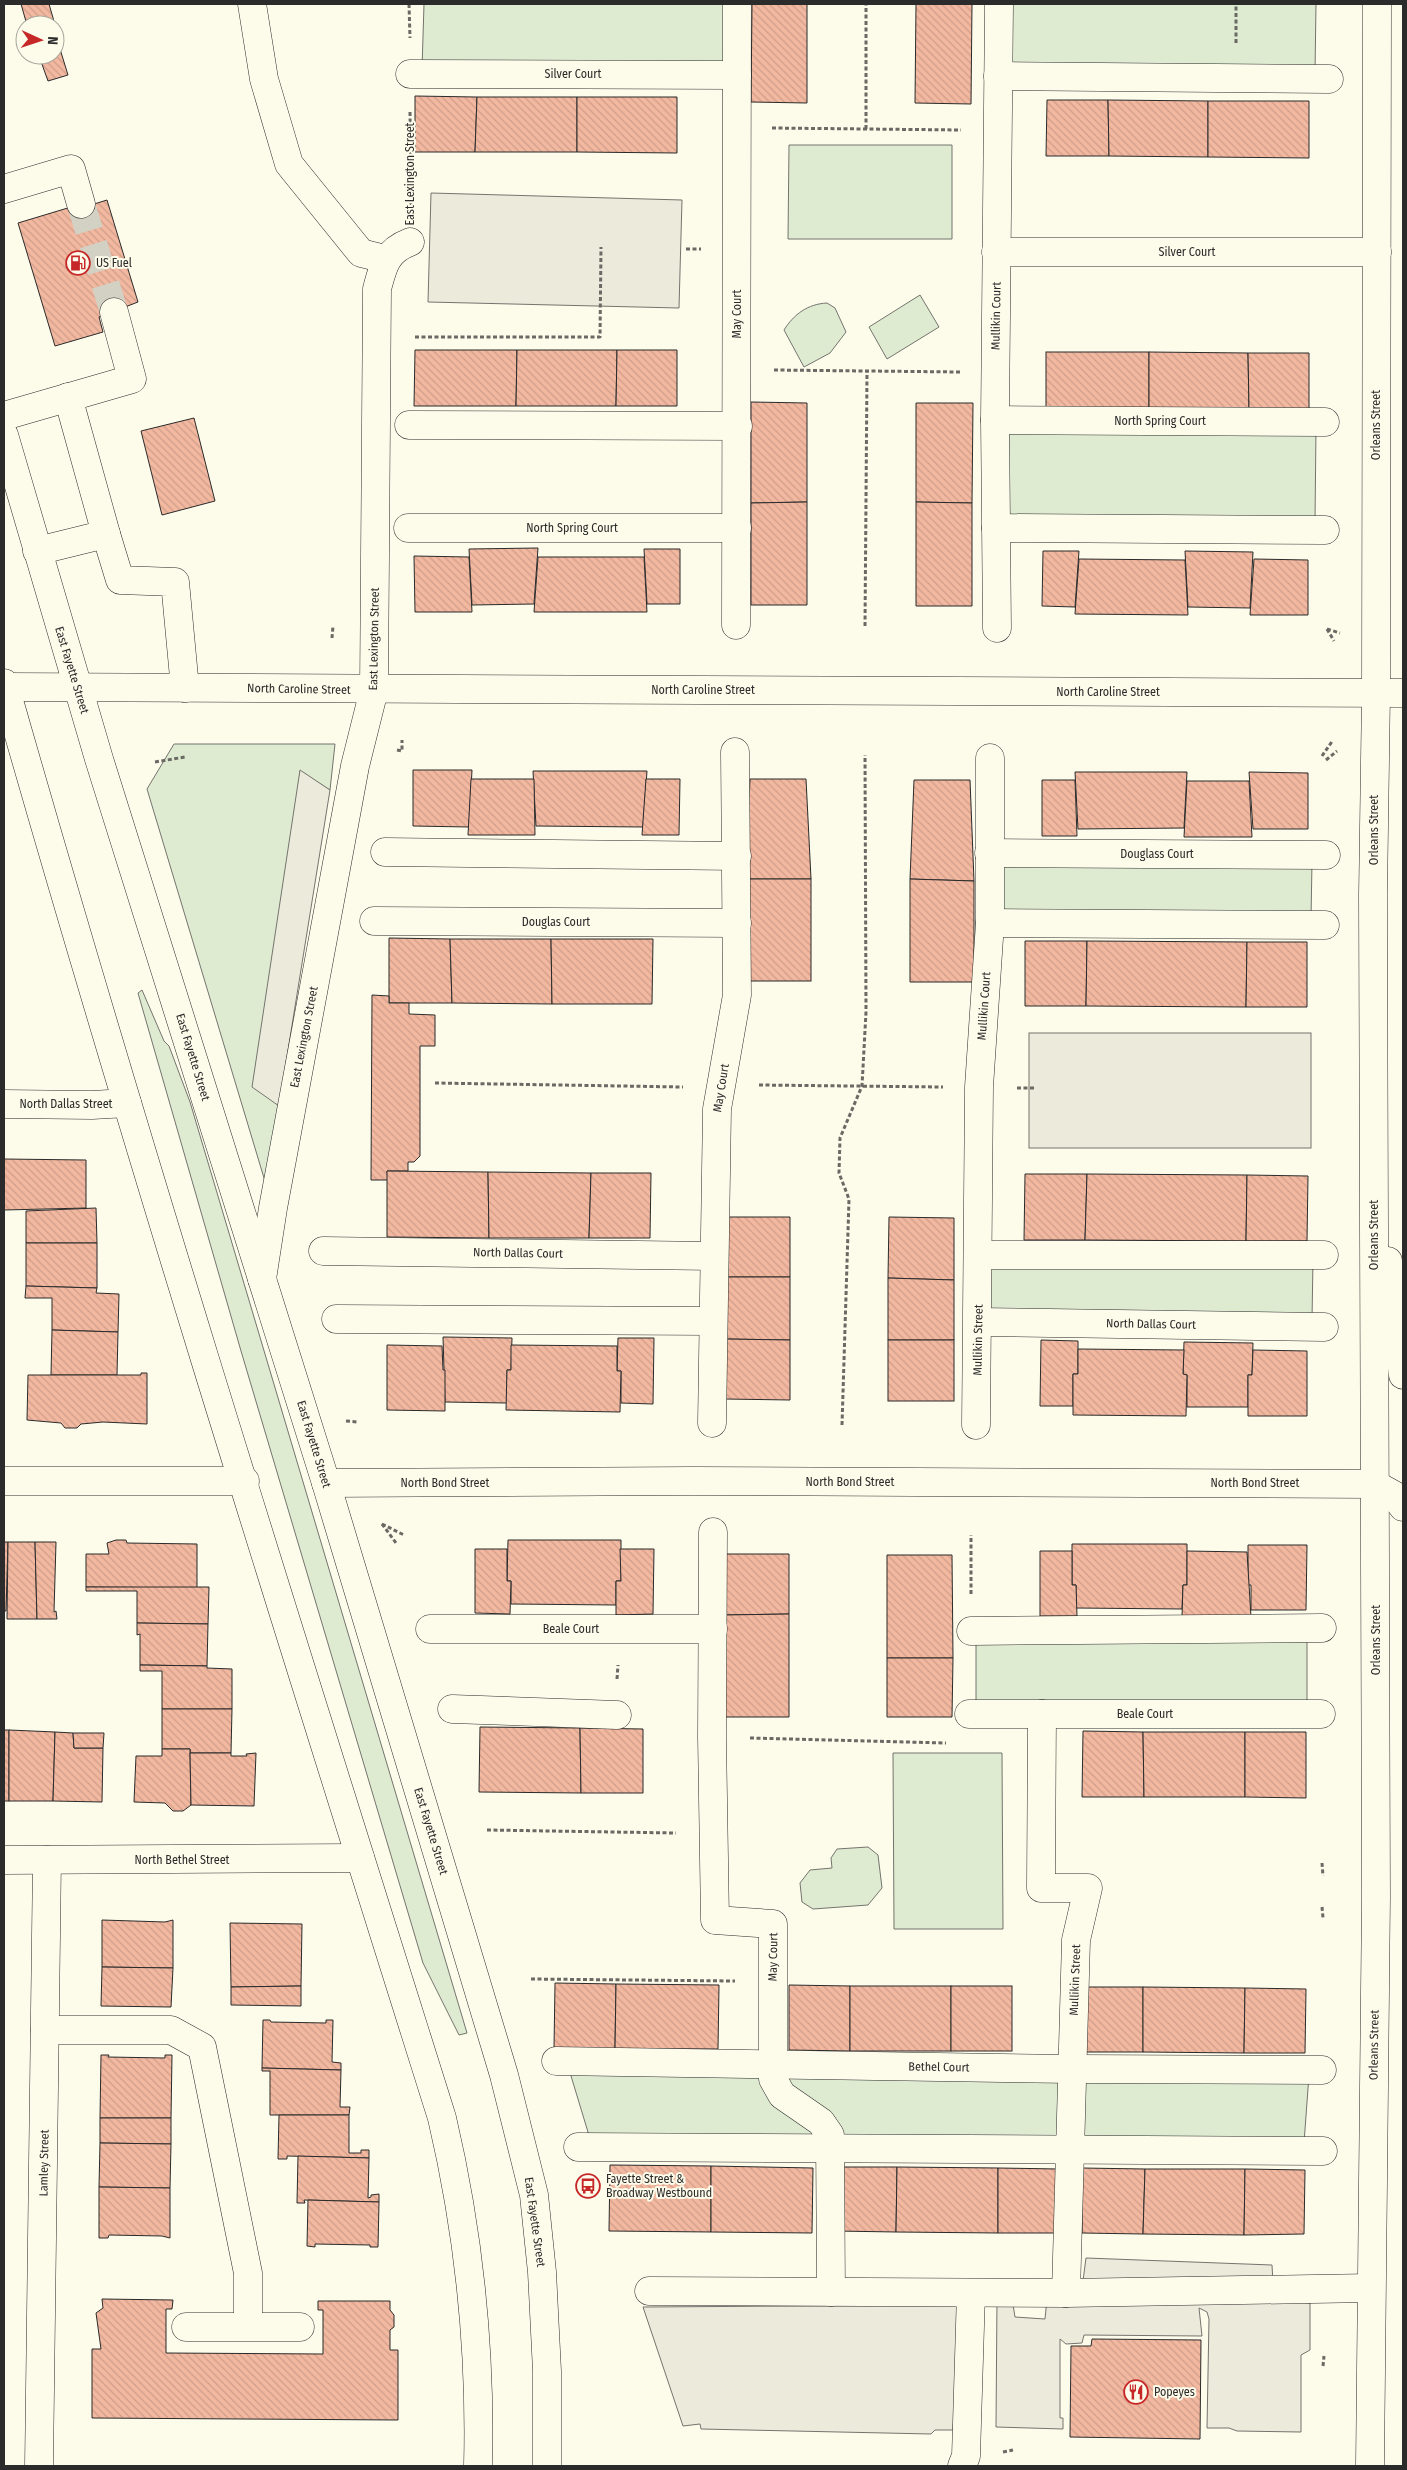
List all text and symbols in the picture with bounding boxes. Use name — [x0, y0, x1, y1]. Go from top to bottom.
north arrow — [15, 15, 65, 65]
text: N — [44, 36, 61, 45]
street label: Silver Court — [545, 67, 601, 81]
street label: East Lexington Street — [403, 122, 417, 225]
street label: Silver Court — [1159, 245, 1215, 259]
fuel station icon: US Fuel — [65, 250, 91, 276]
place label: US Fuel — [96, 256, 132, 270]
street label: Mullikin Court — [988, 282, 1004, 350]
street label: May Court — [730, 289, 744, 338]
street label: Orleans Street — [1369, 390, 1383, 460]
street label: North Spring Court — [1114, 414, 1206, 428]
street label: North Spring Court — [526, 521, 618, 535]
street label: East Lexington Street — [366, 587, 382, 691]
street label: East Fayette Street — [52, 625, 92, 715]
street label: North Caroline Street — [247, 681, 351, 697]
street label: North Caroline Street — [651, 683, 755, 697]
street label: North Caroline Street — [1056, 685, 1160, 699]
street label: Orleans Street — [1367, 795, 1381, 865]
street label: Douglass Court — [1120, 847, 1194, 861]
street label: Douglas Court — [522, 915, 590, 929]
street label: Mullikin Court — [975, 971, 993, 1041]
street label: East Lexington Street — [287, 985, 321, 1089]
street label: East Fayette Street — [173, 1012, 213, 1102]
street label: May Court — [710, 1063, 732, 1113]
street label: North Dallas Street — [20, 1097, 113, 1111]
street label: Orleans Street — [1367, 1200, 1381, 1270]
street label: North Dallas Court — [473, 1245, 563, 1261]
street label: Mullikin Street — [970, 1304, 986, 1376]
street label: North Dallas Court — [1106, 1316, 1196, 1332]
street label: East Fayette Street — [294, 1399, 334, 1489]
street label: North Bond Street — [806, 1475, 894, 1489]
street label: North Bond Street — [401, 1476, 489, 1490]
street label: North Bond Street — [1211, 1476, 1299, 1490]
street label: Orleans Street — [1369, 1605, 1383, 1675]
street label: Beale Court — [543, 1622, 599, 1636]
street label: Beale Court — [1117, 1707, 1173, 1721]
street label: East Fayette Street — [411, 1786, 451, 1876]
street label: North Bethel Street — [134, 1853, 230, 1867]
street label: May Court — [766, 1932, 780, 1982]
street label: Mullikin Street — [1067, 1944, 1083, 2016]
street label: Orleans Street — [1366, 2010, 1382, 2080]
street label: Bethel Court — [908, 2059, 970, 2075]
street label: Lamley Street — [36, 2129, 52, 2197]
place label: Fayette Street & Broadway Westbound — [606, 2172, 712, 2200]
bus stop icon: Fayette Street & Broadway Westbound — [575, 2173, 601, 2199]
street label: East Fayette Street — [522, 2176, 548, 2268]
restaurant icon: Popeyes — [1123, 2379, 1149, 2405]
place label: Popeyes — [1154, 2385, 1195, 2399]

